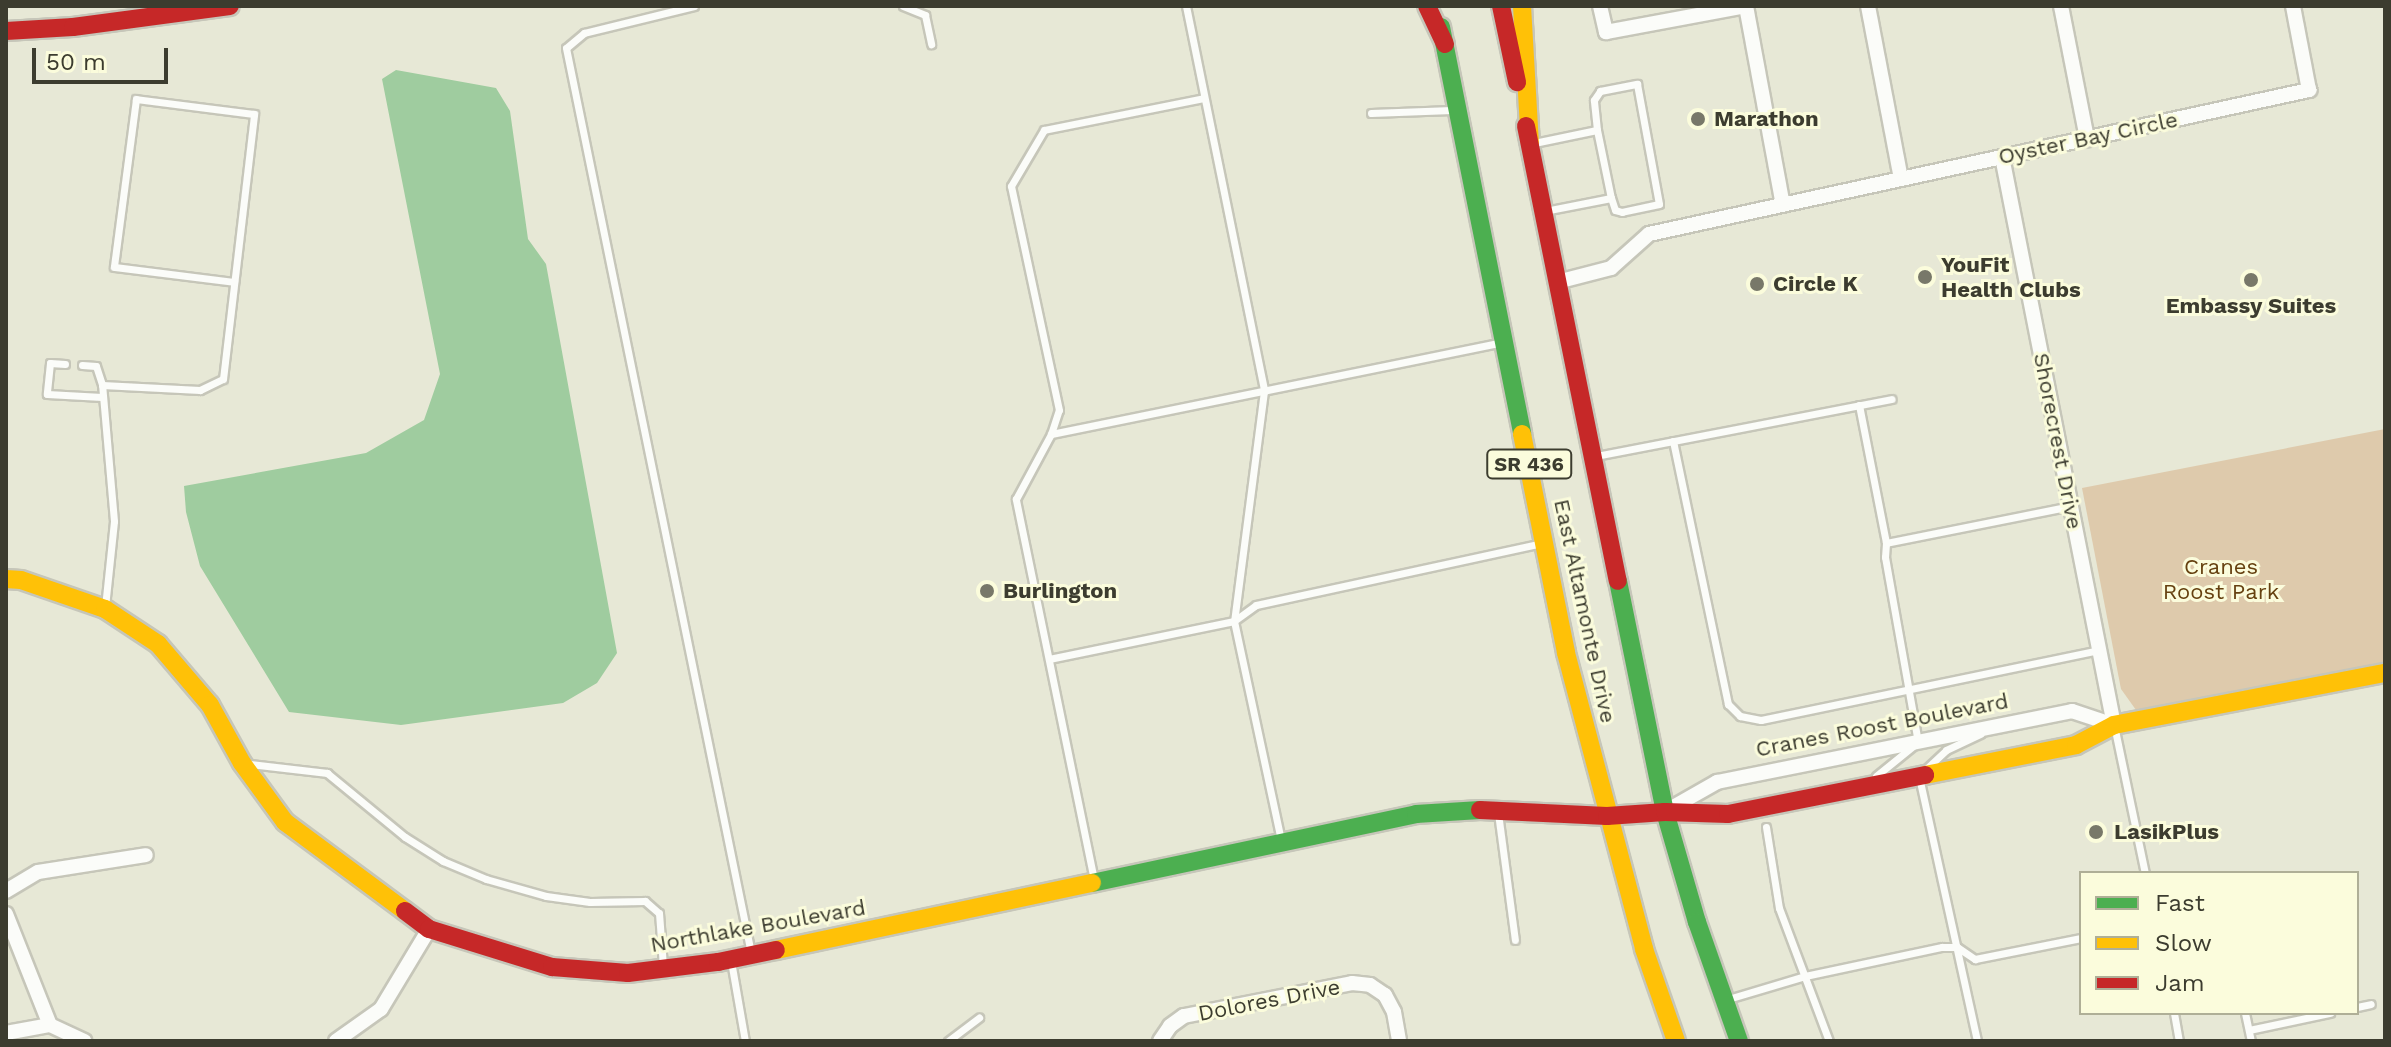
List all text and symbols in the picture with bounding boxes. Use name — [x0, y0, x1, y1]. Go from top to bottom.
scale bar — [36, 32, 172, 82]
text: 50 m — [46, 48, 106, 76]
place label: Marathon — [1714, 106, 1819, 132]
street label: Oyster Bay Circle — [1995, 106, 2181, 170]
marker: Marathon — [1689, 110, 1707, 128]
place label: YouFit Health Clubs — [1941, 251, 2081, 302]
marker: YouFit Health Clubs — [1916, 268, 1934, 286]
place label: Circle K — [1773, 271, 1858, 297]
marker: Embassy Suites — [2242, 271, 2260, 289]
marker: Circle K — [1748, 275, 1766, 293]
place label: Embassy Suites — [2165, 293, 2337, 319]
street label: Shorecrest Drive — [2028, 351, 2088, 531]
road number: SR 436 — [1485, 448, 1573, 480]
street label: East Altamonte Drive — [1548, 496, 1622, 726]
park label: Cranes Roost Park — [2163, 553, 2279, 604]
place label: Burlington — [1003, 578, 1117, 604]
marker: Burlington — [978, 582, 996, 600]
street label: Cranes Roost Boulevard — [1753, 688, 2011, 762]
place label: LasikPlus — [2114, 819, 2219, 845]
marker: LasikPlus — [2085, 821, 2107, 843]
legend — [2079, 871, 2359, 1015]
text: Fast — [2155, 889, 2205, 917]
street label: Northlake Boulevard — [648, 894, 868, 958]
text: Slow — [2155, 929, 2212, 957]
text: Jam — [2155, 969, 2205, 997]
street label: Dolores Drive — [1196, 973, 1342, 1027]

